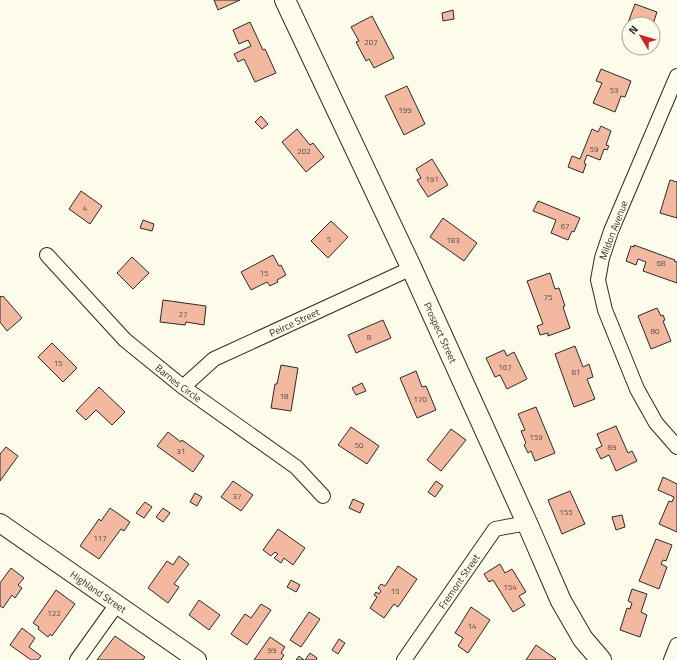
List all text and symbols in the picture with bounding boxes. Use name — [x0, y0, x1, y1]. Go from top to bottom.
north arrow — [621, 16, 661, 56]
text: N — [624, 22, 642, 38]
house number: 207 — [364, 36, 378, 48]
house number: 53 — [610, 84, 618, 96]
house number: 199 — [398, 104, 412, 116]
house number: 59 — [590, 143, 599, 155]
house number: 202 — [297, 145, 311, 157]
house number: 191 — [425, 173, 439, 185]
street label: Mildon Avenue — [595, 198, 632, 262]
house number: 4 — [83, 202, 88, 214]
house number: 67 — [561, 220, 569, 232]
house number: 5 — [327, 233, 332, 245]
house number: 183 — [446, 234, 460, 246]
house number: 68 — [657, 257, 666, 269]
house number: 15 — [260, 267, 269, 279]
house number: 75 — [544, 291, 553, 303]
street label: Prospect Street — [420, 300, 461, 366]
street label: Peirce Street — [267, 304, 322, 341]
house number: 27 — [179, 308, 187, 320]
house number: 80 — [651, 325, 660, 337]
house number: 8 — [367, 331, 372, 343]
house number: 15 — [54, 357, 63, 369]
street label: Barnes Circle — [152, 361, 204, 406]
house number: 167 — [498, 361, 512, 373]
house number: 81 — [572, 366, 580, 378]
house number: 18 — [280, 390, 289, 402]
house number: 170 — [413, 393, 427, 405]
house number: 159 — [529, 431, 543, 443]
house number: 50 — [355, 439, 364, 451]
house number: 89 — [608, 441, 617, 453]
house number: 31 — [177, 445, 185, 457]
house number: 37 — [233, 490, 241, 502]
house number: 155 — [559, 506, 573, 518]
house number: 117 — [93, 532, 107, 544]
street label: Fremont Street — [435, 550, 484, 612]
street label: Highland Street — [67, 567, 130, 617]
house number: 154 — [503, 581, 517, 593]
house number: 15 — [391, 585, 400, 597]
house number: 122 — [47, 607, 61, 619]
house number: 14 — [468, 620, 477, 632]
house number: 99 — [268, 644, 277, 656]

